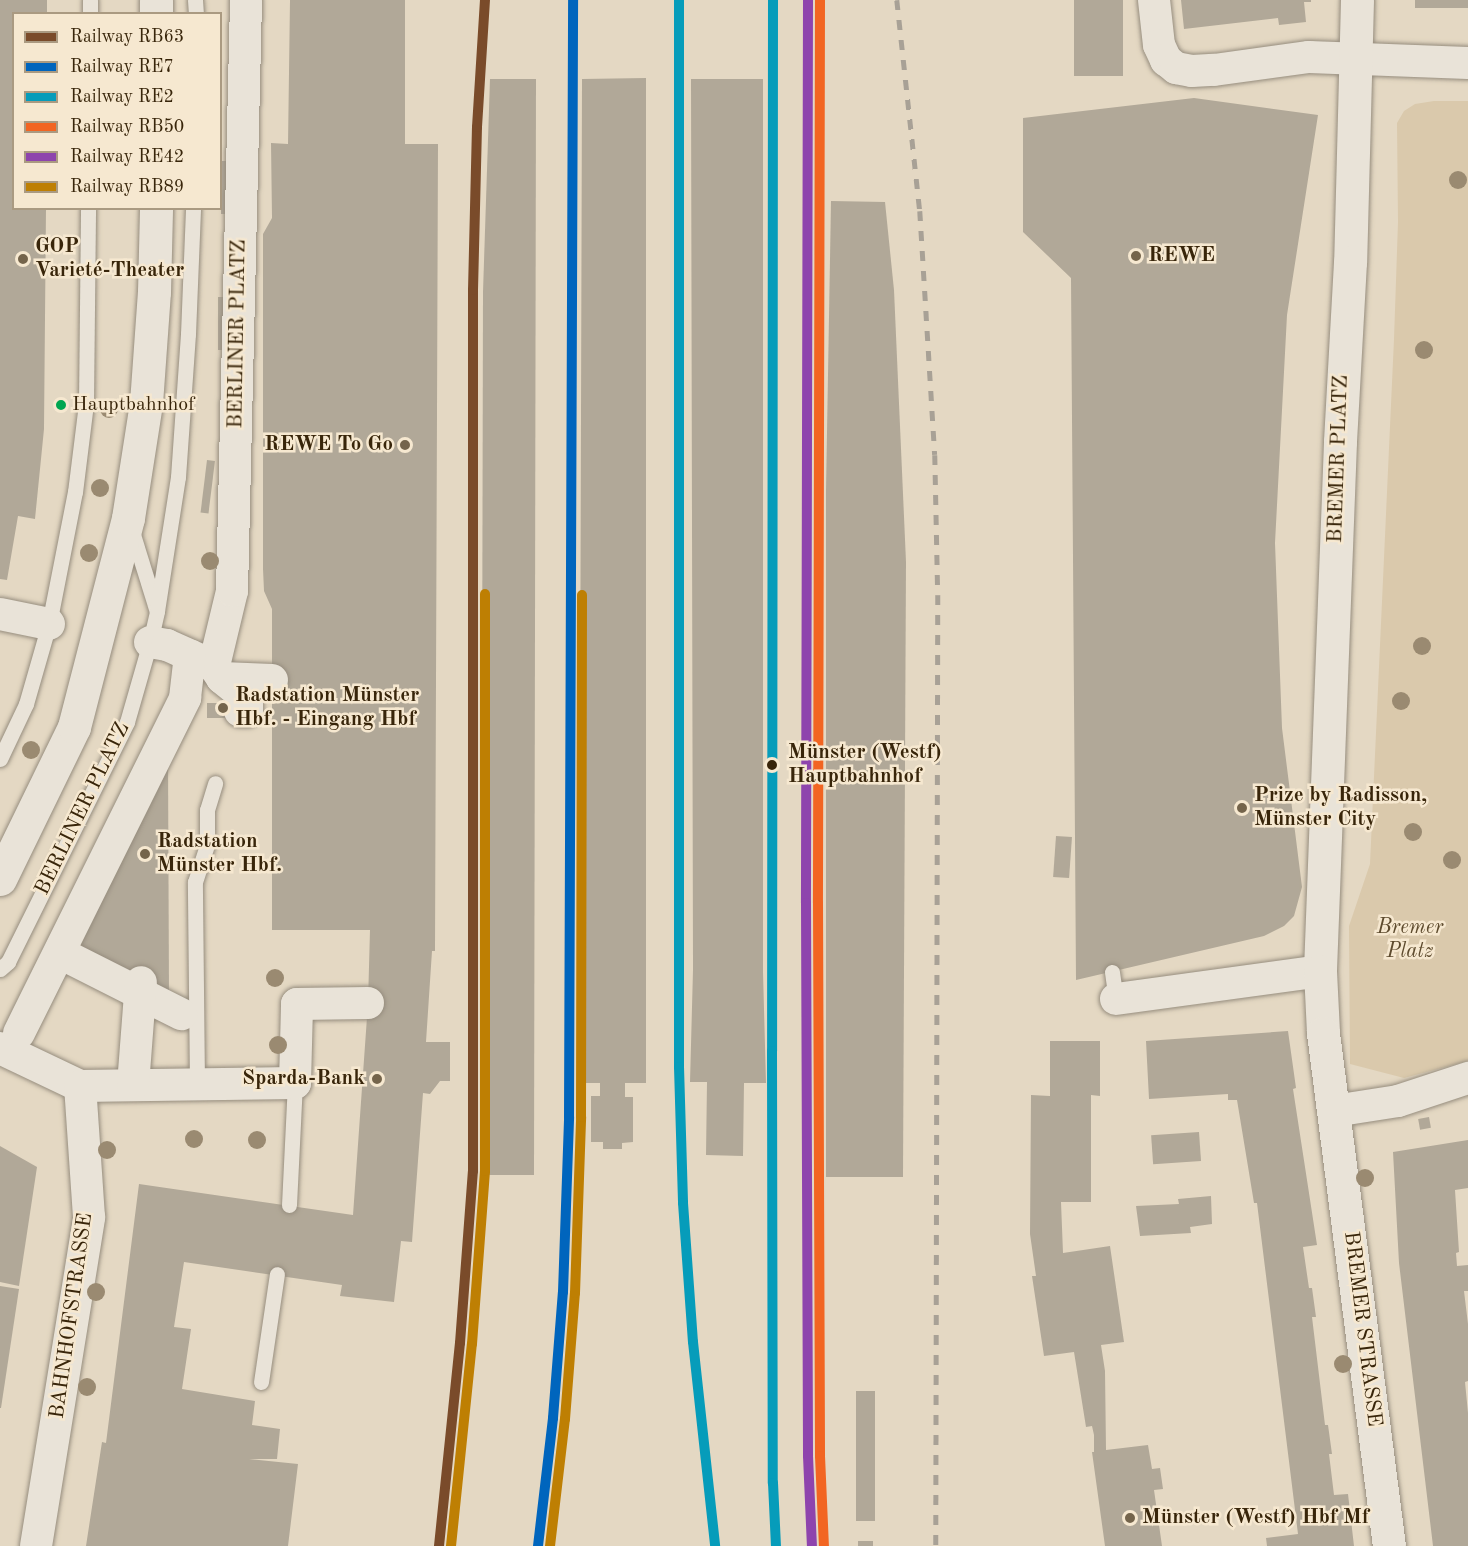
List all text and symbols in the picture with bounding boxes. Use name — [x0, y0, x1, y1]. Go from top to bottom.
legend — [12, 12, 222, 210]
text: Railway RB63 — [70, 28, 184, 46]
text: Railway RE7 — [70, 58, 174, 76]
text: Railway RE2 — [70, 88, 174, 106]
text: Railway RB50 — [70, 118, 184, 136]
text: Railway RE42 — [70, 148, 184, 166]
text: Railway RB89 — [70, 178, 184, 196]
place label: GOP Varieté-Theater — [35, 234, 184, 284]
street label: BERLINER PLATZ — [224, 239, 252, 429]
place label: REWE — [1148, 243, 1215, 269]
marker: REWE — [1129, 249, 1143, 263]
marker: GOP Varieté-Theater — [16, 252, 30, 266]
street label: BREMER PLATZ — [1323, 374, 1355, 544]
place label: Hauptbahnhof — [72, 393, 195, 417]
marker: Hauptbahnhof — [55, 399, 67, 411]
place label: REWE To Go — [264, 432, 393, 458]
marker: REWE To Go — [398, 438, 412, 452]
place label: Radstation Münster Hbf. - Eingang Hbf — [235, 683, 419, 733]
marker: Radstation Münster Hbf. - Eingang Hbf — [216, 701, 230, 715]
street label: BERLINER PLATZ — [30, 718, 136, 900]
place label: Münster (Westf) Hauptbahnhof — [788, 740, 942, 790]
marker: Münster (Westf) Hauptbahnhof — [761, 754, 783, 776]
place label: Prize by Radisson, Münster City — [1254, 783, 1427, 833]
marker: Prize by Radisson, Münster City — [1235, 801, 1249, 815]
place label: Radstation Münster Hbf. — [157, 829, 282, 879]
marker: Radstation Münster Hbf. — [138, 847, 152, 861]
park label: Bremer Platz — [1377, 915, 1443, 965]
place label: Sparda-Bank — [242, 1066, 365, 1092]
marker: Sparda-Bank — [370, 1072, 384, 1086]
street label: BAHNHOFSTRASSE — [45, 1212, 99, 1420]
street label: BREMER STRASSE — [1338, 1230, 1386, 1428]
place label: Münster (Westf) Hbf Mf — [1142, 1505, 1369, 1531]
marker: Münster (Westf) Hbf Mf — [1123, 1511, 1137, 1525]

